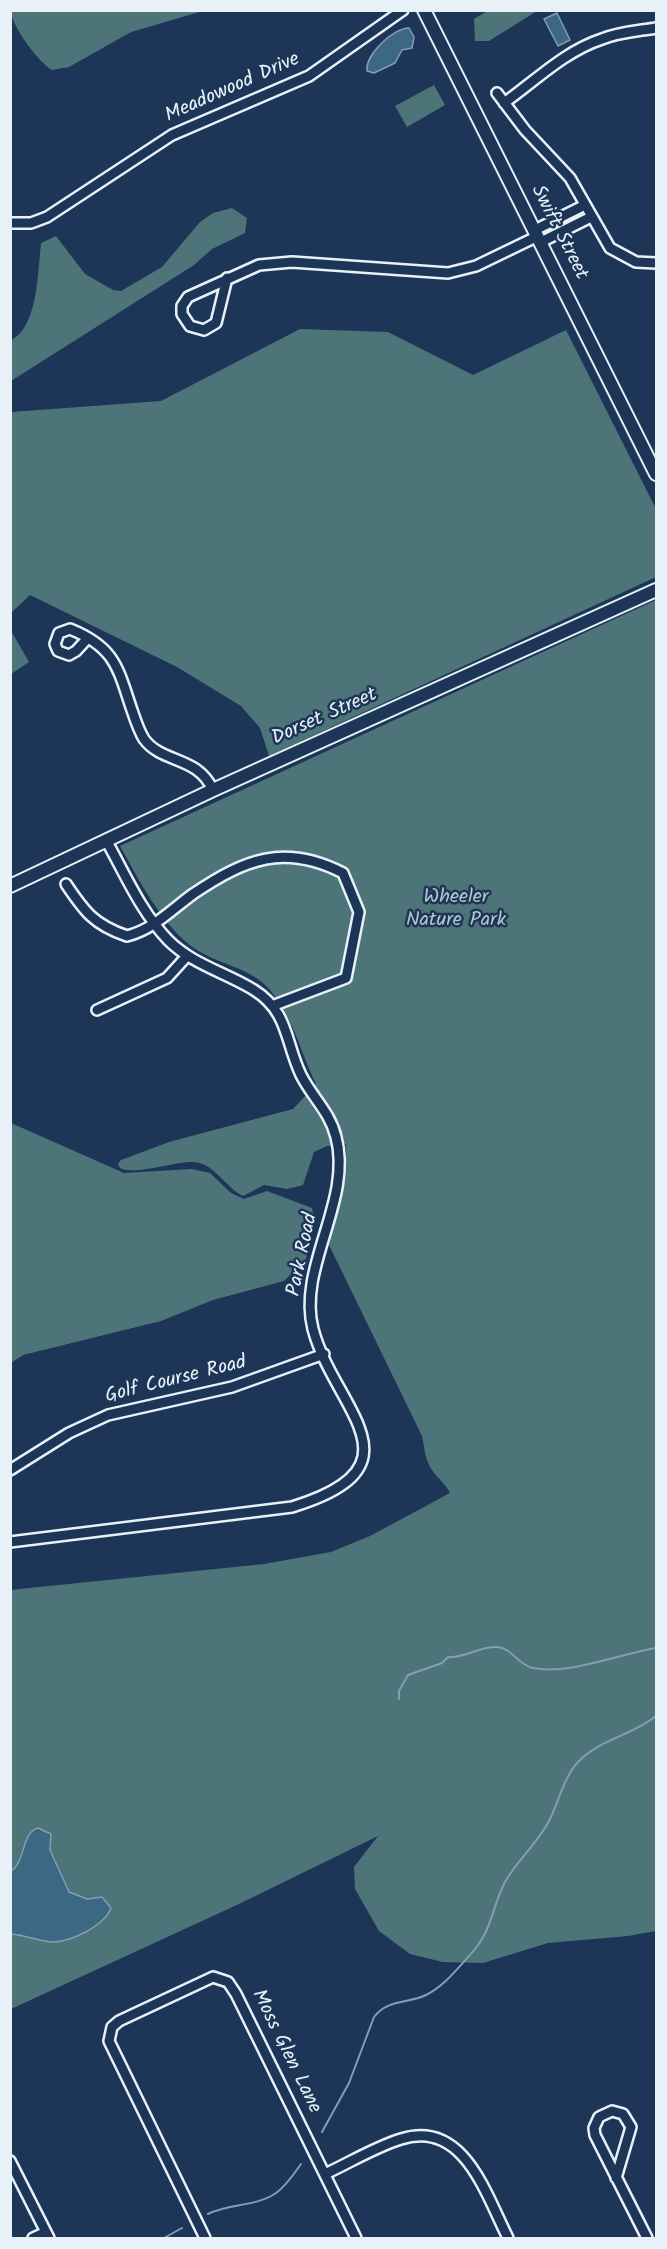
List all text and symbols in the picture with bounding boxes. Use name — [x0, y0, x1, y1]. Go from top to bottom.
street label: Meadowood Drive — [162, 49, 304, 129]
street label: Swift Street — [524, 182, 592, 284]
street label: Dorset Street — [269, 684, 381, 752]
park label: Wheeler Nature Park — [406, 887, 506, 934]
street label: Park Road — [283, 1211, 325, 1299]
street label: Golf Course Road — [103, 1352, 249, 1410]
street label: Moss Glen Lane — [245, 1986, 325, 2118]

